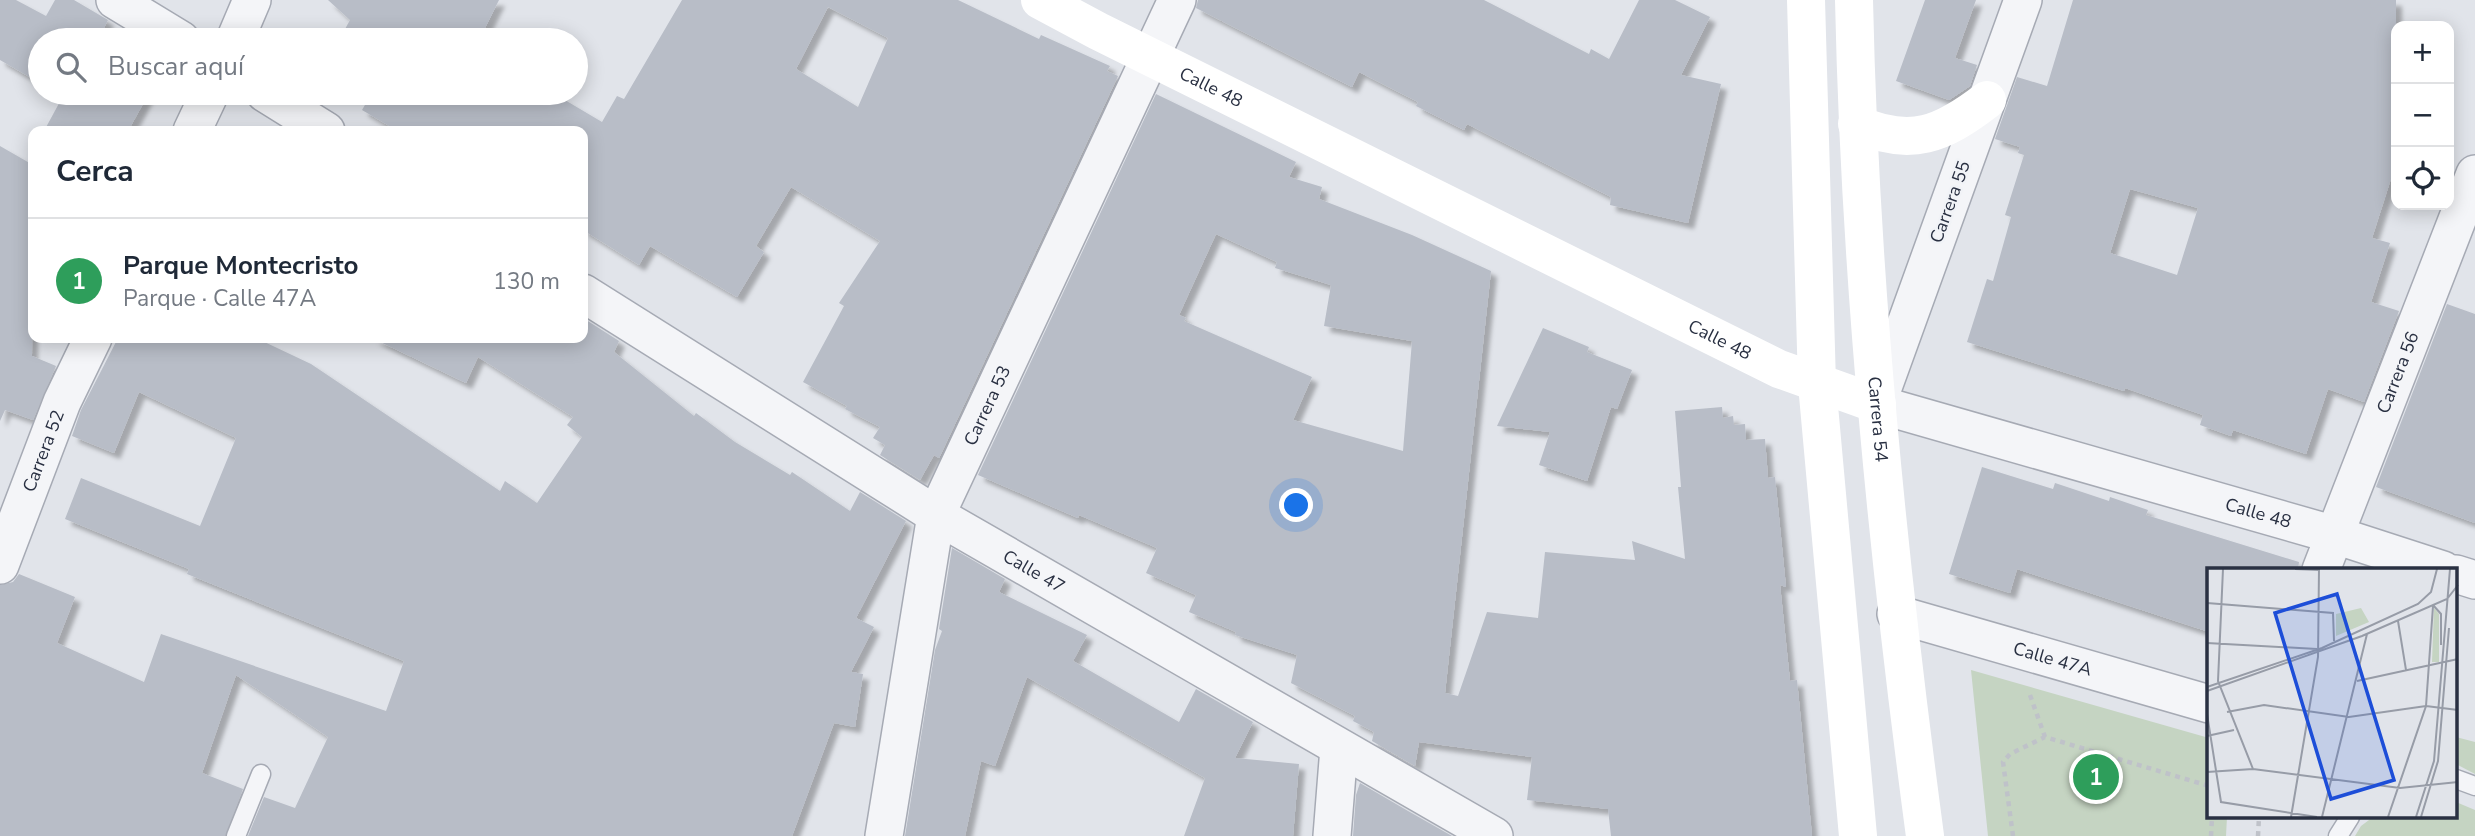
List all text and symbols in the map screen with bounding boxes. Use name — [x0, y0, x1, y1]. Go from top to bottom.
map controls — [2391, 21, 2454, 210]
button: + — [2391, 21, 2454, 84]
search box — [28, 28, 588, 105]
icon: search — [52, 48, 90, 86]
text: Buscar aquí — [108, 49, 244, 84]
street label: Calle 48 — [1175, 61, 1247, 113]
button: − — [2391, 84, 2454, 147]
button: locate — [2391, 147, 2454, 210]
text: Cerca — [56, 151, 134, 192]
street label: Carrera 55 — [1924, 158, 1976, 246]
text: Parque Montecristo — [123, 248, 359, 283]
text: 1 — [72, 266, 86, 297]
text: 130 m — [493, 266, 560, 297]
text: Parque · Calle 47A — [123, 283, 316, 314]
street label: Calle 48 — [1684, 314, 1756, 365]
street label: Carrera 56 — [2371, 328, 2425, 417]
street label: Carrera 53 — [958, 362, 1016, 450]
street label: Carrera 54 — [1862, 375, 1894, 463]
street label: Carrera 52 — [17, 407, 70, 495]
your location — [1279, 488, 1313, 522]
street label: Calle 48 — [2222, 492, 2294, 534]
street label: Calle 47 — [999, 544, 1069, 599]
inset map — [2207, 568, 2458, 818]
street label: Calle 47A — [2010, 636, 2095, 682]
pin: 1 — [2073, 751, 2119, 803]

